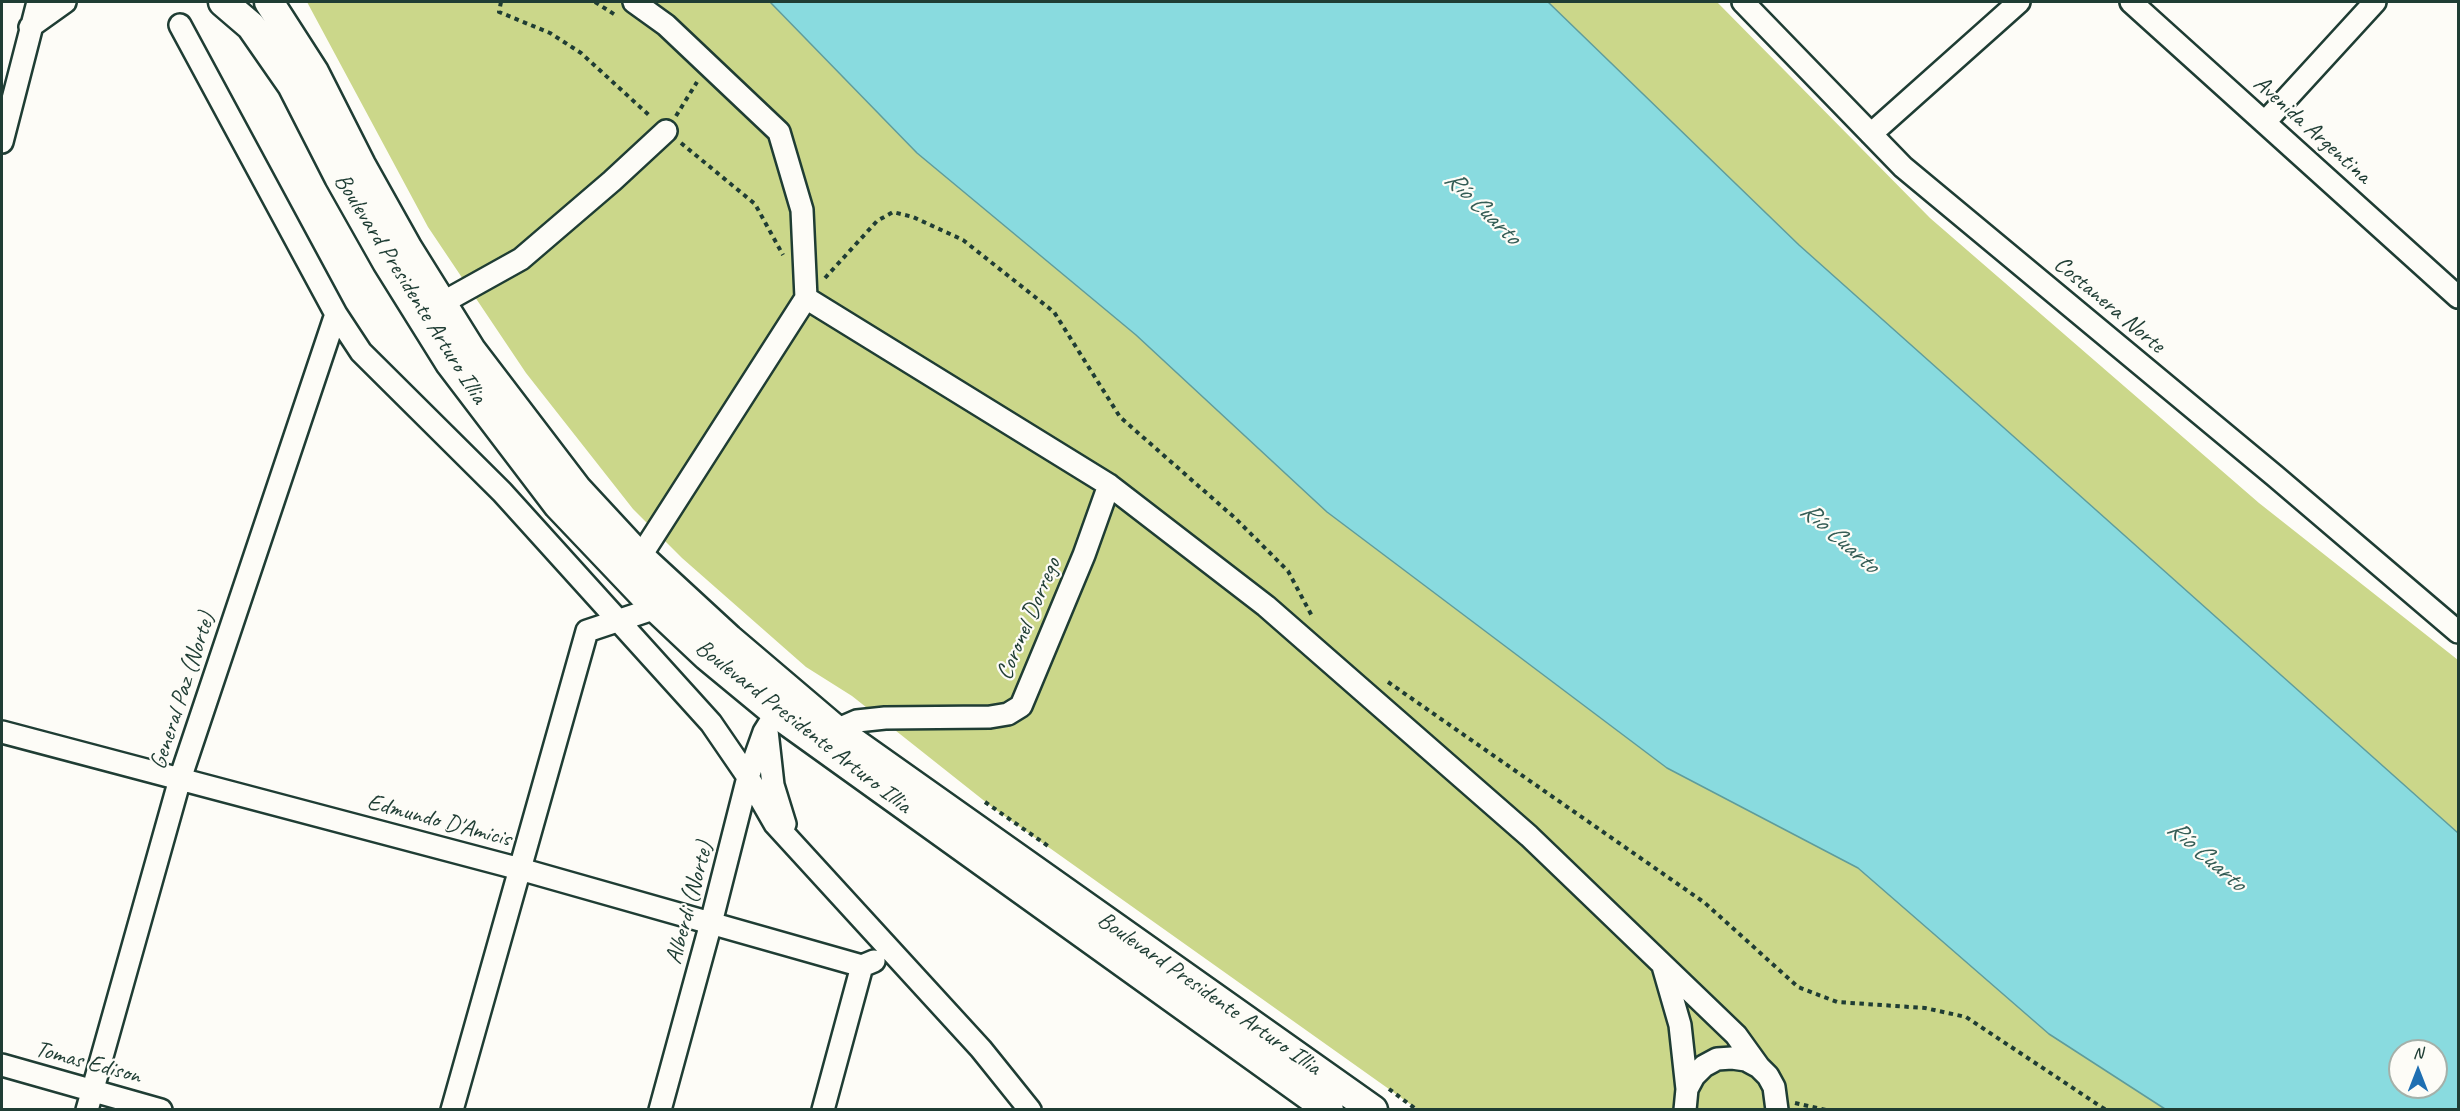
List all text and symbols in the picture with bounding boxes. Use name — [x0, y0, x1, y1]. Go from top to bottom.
street label: Avenida Argentina — [2247, 70, 2377, 190]
water label: Río Cuarto — [1438, 164, 1526, 252]
street label: Boulevard Presidente Arturo Illia — [327, 168, 493, 410]
street label: Costanera Norte — [2048, 250, 2170, 360]
water label: Río Cuarto — [1793, 496, 1885, 580]
street label: Coronel Dorrego — [990, 554, 1068, 684]
street label: General Paz (Norte) — [144, 609, 222, 773]
street label: Boulevard Presidente Arturo Illia — [689, 634, 917, 820]
street label: Edmundo D'Amicis — [364, 788, 514, 854]
water label: Río Cuarto — [2160, 814, 2252, 898]
street label: Alberdi (Norte) — [660, 839, 720, 967]
street label: Boulevard Presidente Arturo Illia — [1092, 906, 1326, 1082]
street label: Tomas Edison — [32, 1035, 144, 1091]
north arrow — [2388, 1039, 2448, 1099]
text: N — [2413, 1043, 2423, 1063]

